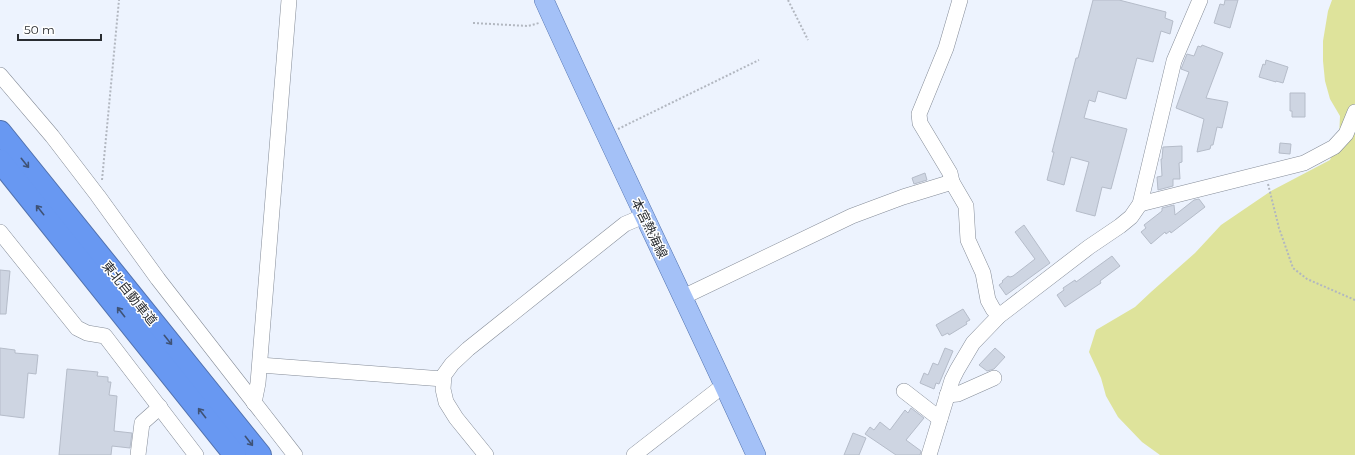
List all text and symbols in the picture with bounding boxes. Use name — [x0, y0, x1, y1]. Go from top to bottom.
scale bar — [18, 16, 101, 42]
text: 50 m — [24, 22, 55, 37]
one-way arrow — [20, 157, 29, 168]
street label: 本宮熱海線 — [629, 195, 671, 261]
one-way arrow — [35, 205, 44, 216]
street label: 東北自動車道 — [99, 258, 161, 328]
one-way arrow — [117, 306, 125, 317]
one-way arrow — [164, 334, 172, 345]
one-way arrow — [198, 408, 206, 419]
one-way arrow — [245, 436, 254, 447]

